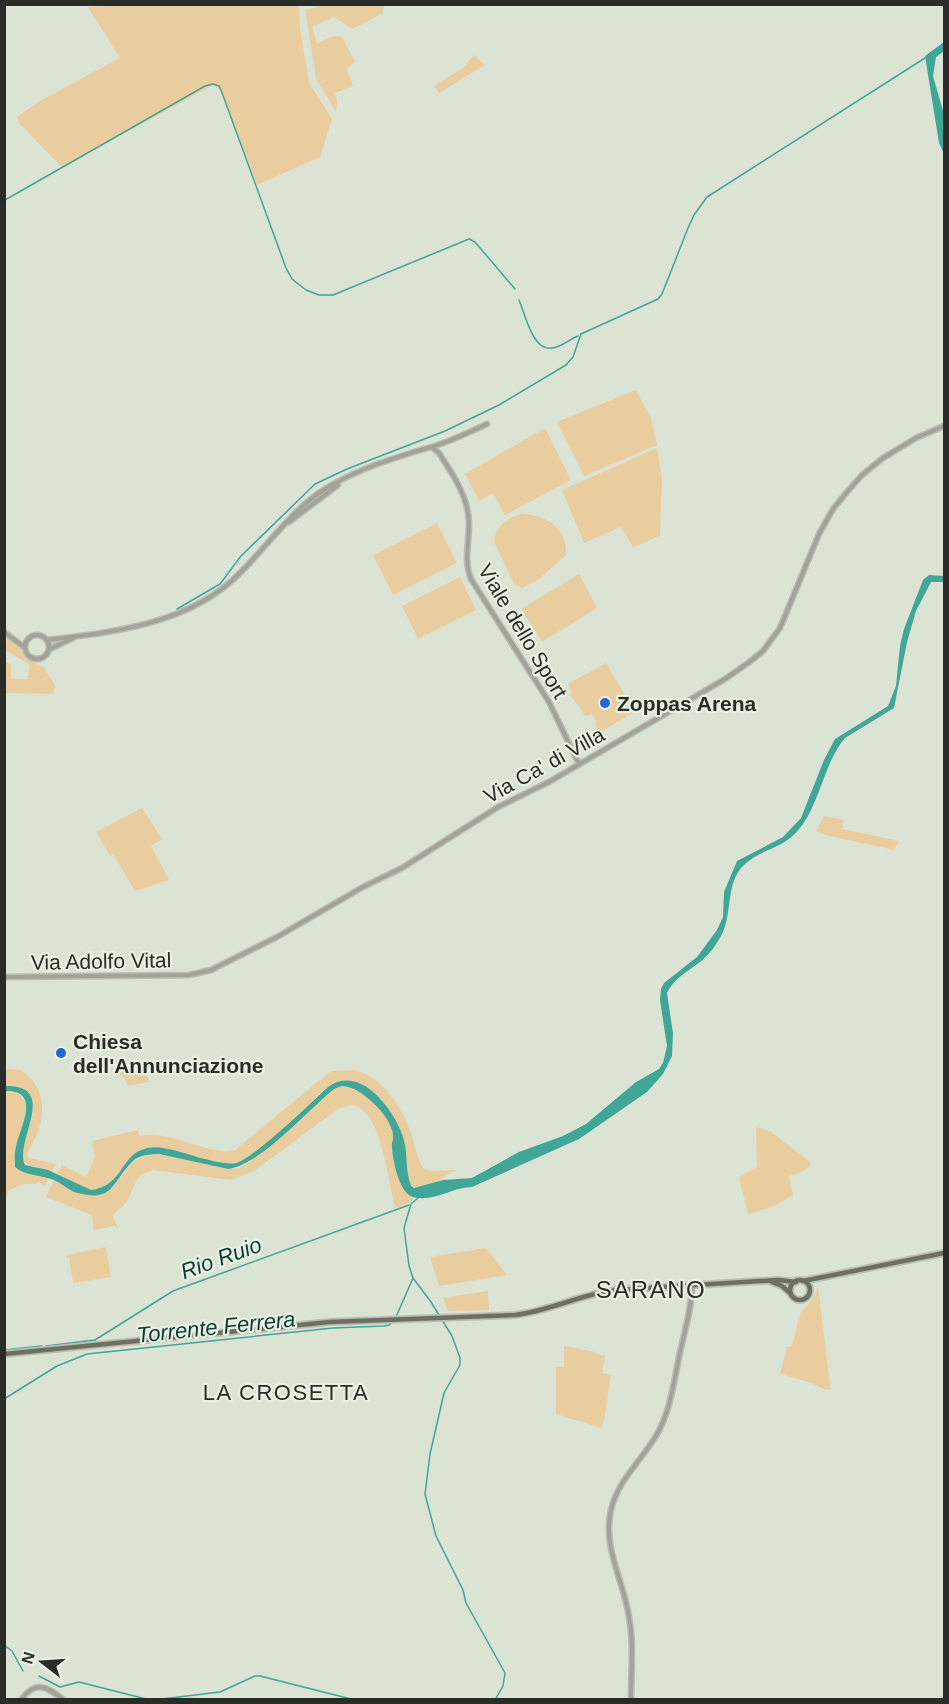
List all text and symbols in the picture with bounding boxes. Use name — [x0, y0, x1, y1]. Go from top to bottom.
street label: Viale dello Sport — [474, 560, 572, 702]
place label: Zoppas Arena — [617, 692, 757, 715]
marker: Zoppas Arena — [598, 696, 612, 710]
street label: Via Ca' di Villa — [480, 722, 608, 808]
street label: Via Adolfo Vital — [31, 948, 171, 974]
place label: Chiesa dell'Annunciazione — [73, 1030, 264, 1077]
marker: Chiesa dell'Annunciazione — [54, 1046, 68, 1060]
water label: Rio Ruio — [177, 1232, 265, 1284]
district label: SARANO — [596, 1276, 706, 1303]
water label: Torrente Ferrera — [135, 1306, 297, 1348]
district label: LA CROSETTA — [203, 1380, 369, 1405]
north arrow — [12, 1632, 72, 1692]
text: N — [18, 1650, 38, 1666]

